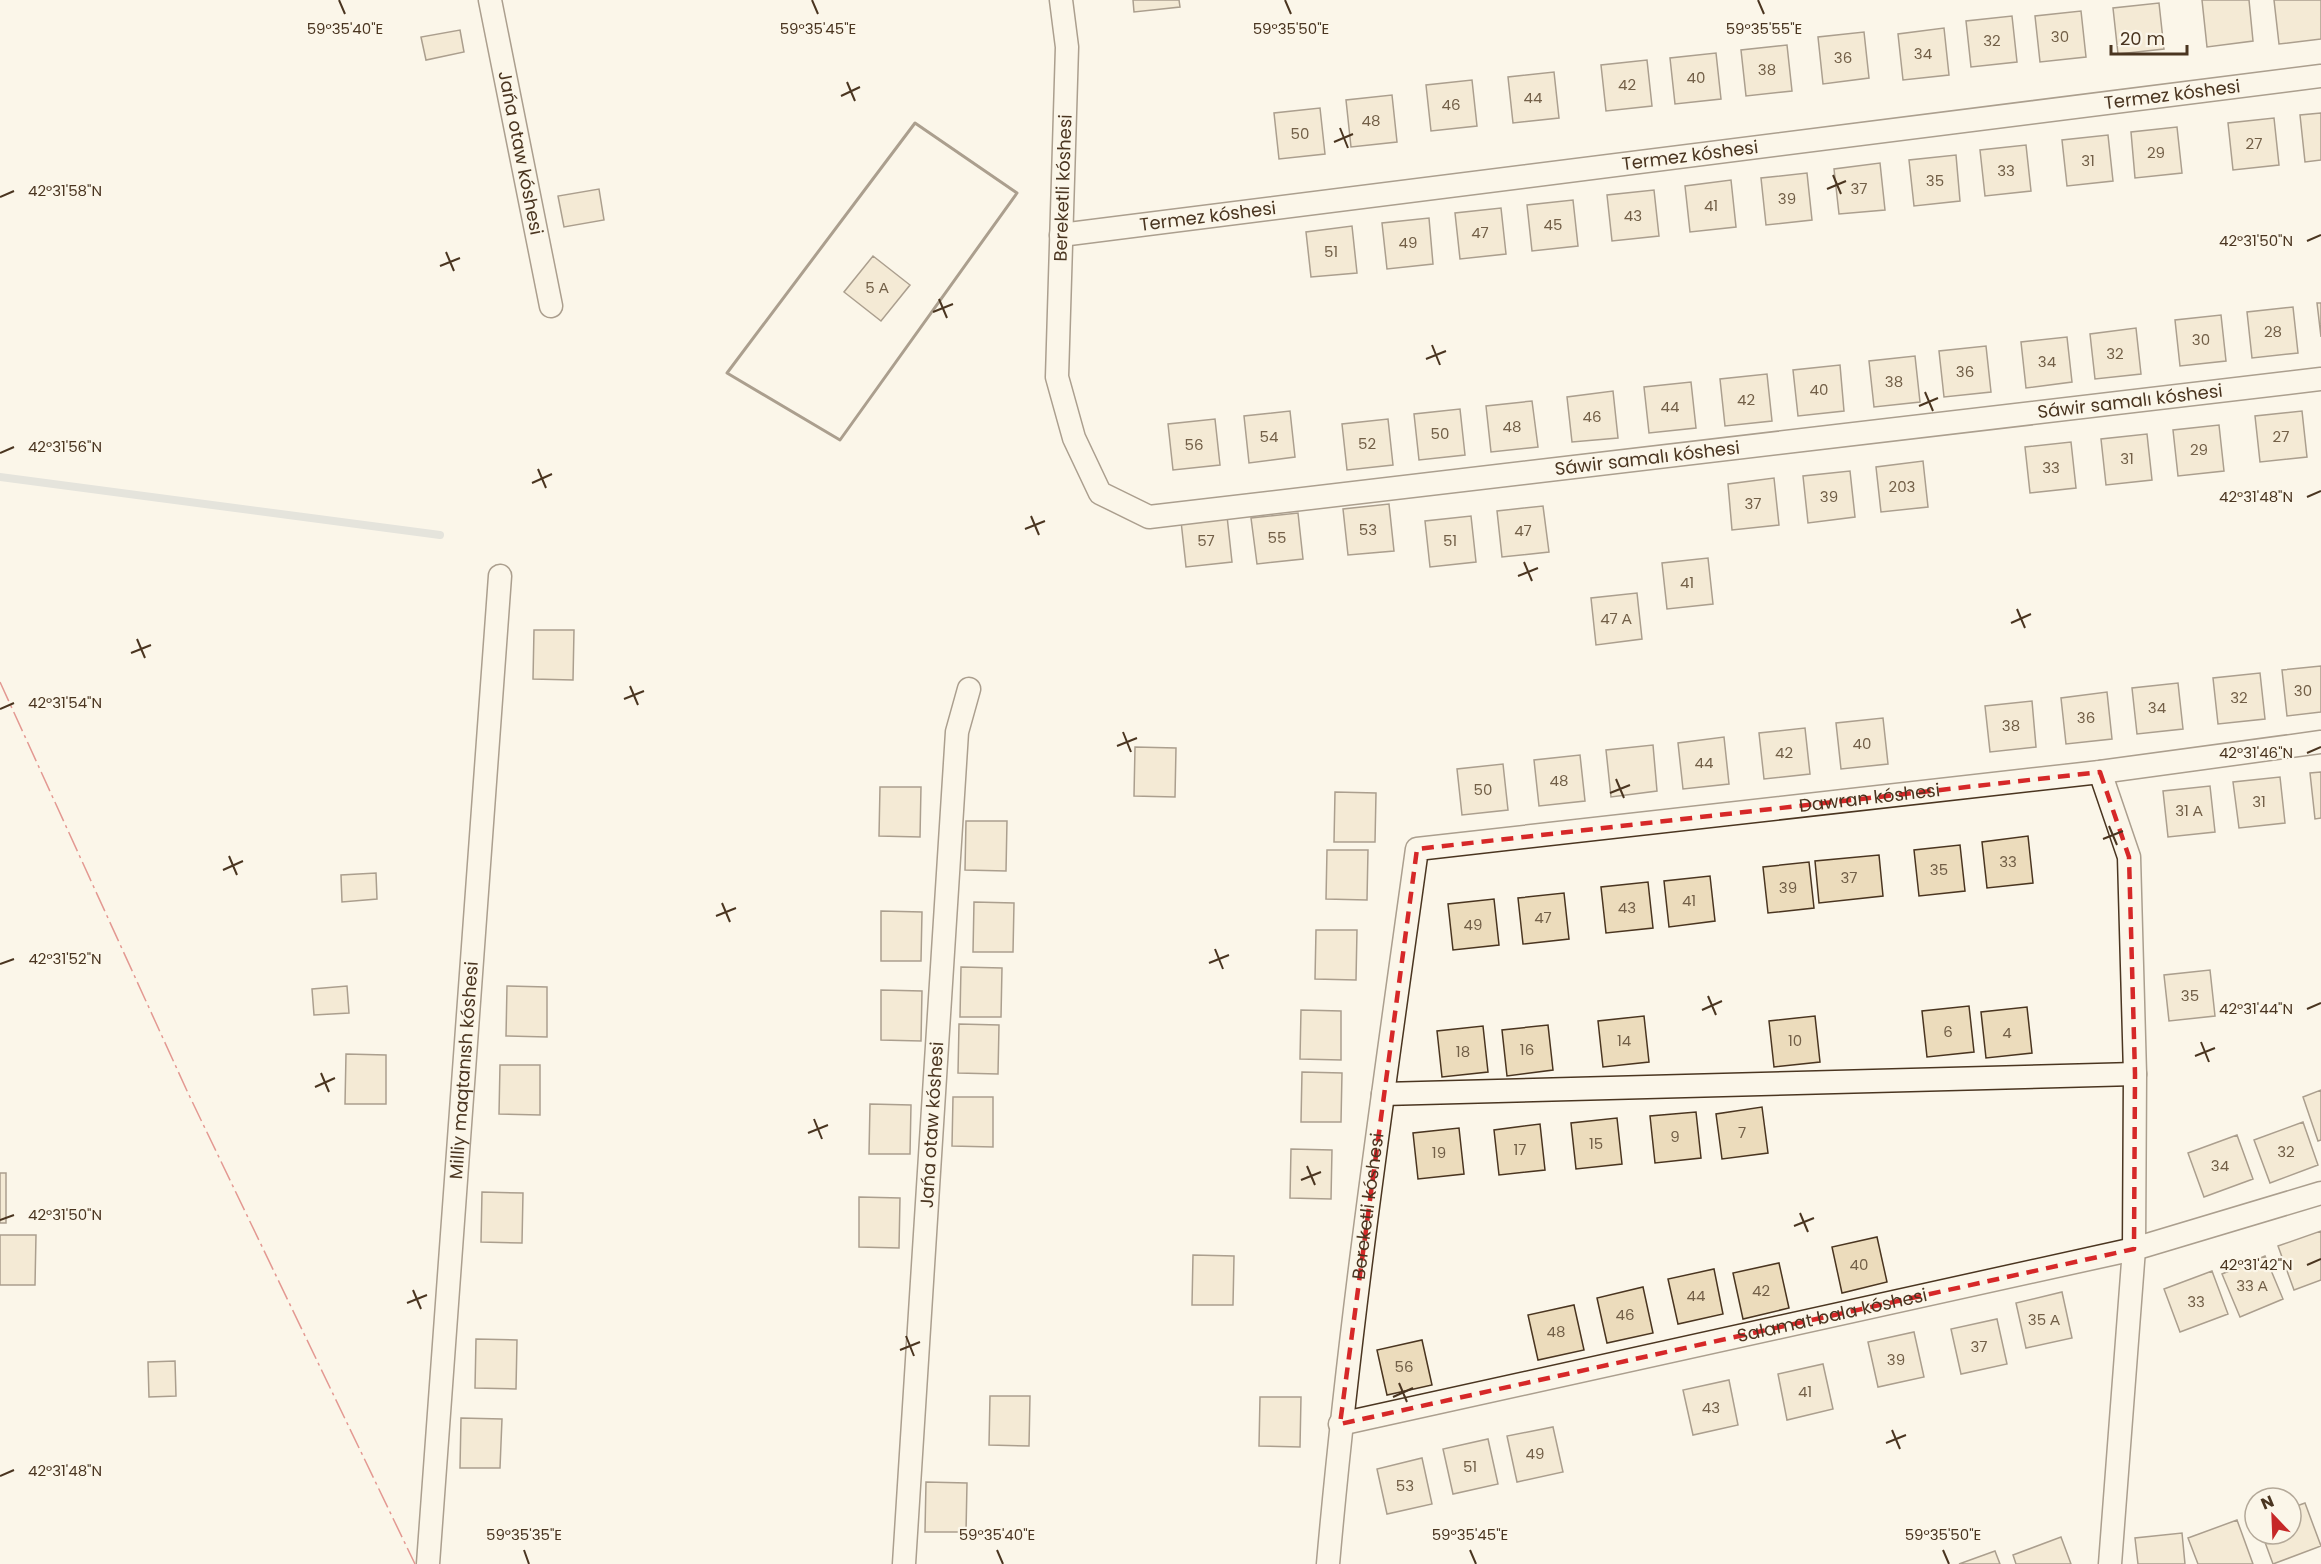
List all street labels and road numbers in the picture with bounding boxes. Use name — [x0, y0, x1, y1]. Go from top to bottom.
street label: Jańa otaw kóshesi — [492, 69, 550, 237]
street label: Termez kóshesi — [2103, 73, 2242, 115]
street label: Bereketli kóshesi — [1047, 114, 1078, 262]
street label: Termez kóshesi — [1620, 134, 1760, 176]
street label: Termez kóshesi — [1138, 195, 1277, 237]
street label: Sáwir samalı kóshesi — [2036, 378, 2224, 424]
street label: Sáwir samalı kóshesi — [1553, 435, 1741, 481]
street label: Dawran kóshesi — [1798, 777, 1941, 818]
street label: Milliy maqtanısh kóshesi — [443, 960, 484, 1180]
street label: Jańa otaw kóshesi — [914, 1041, 949, 1209]
street label: Bereketli kóshesi — [1346, 1131, 1390, 1281]
street label: Salamat bala kóshesi — [1735, 1282, 1929, 1348]

